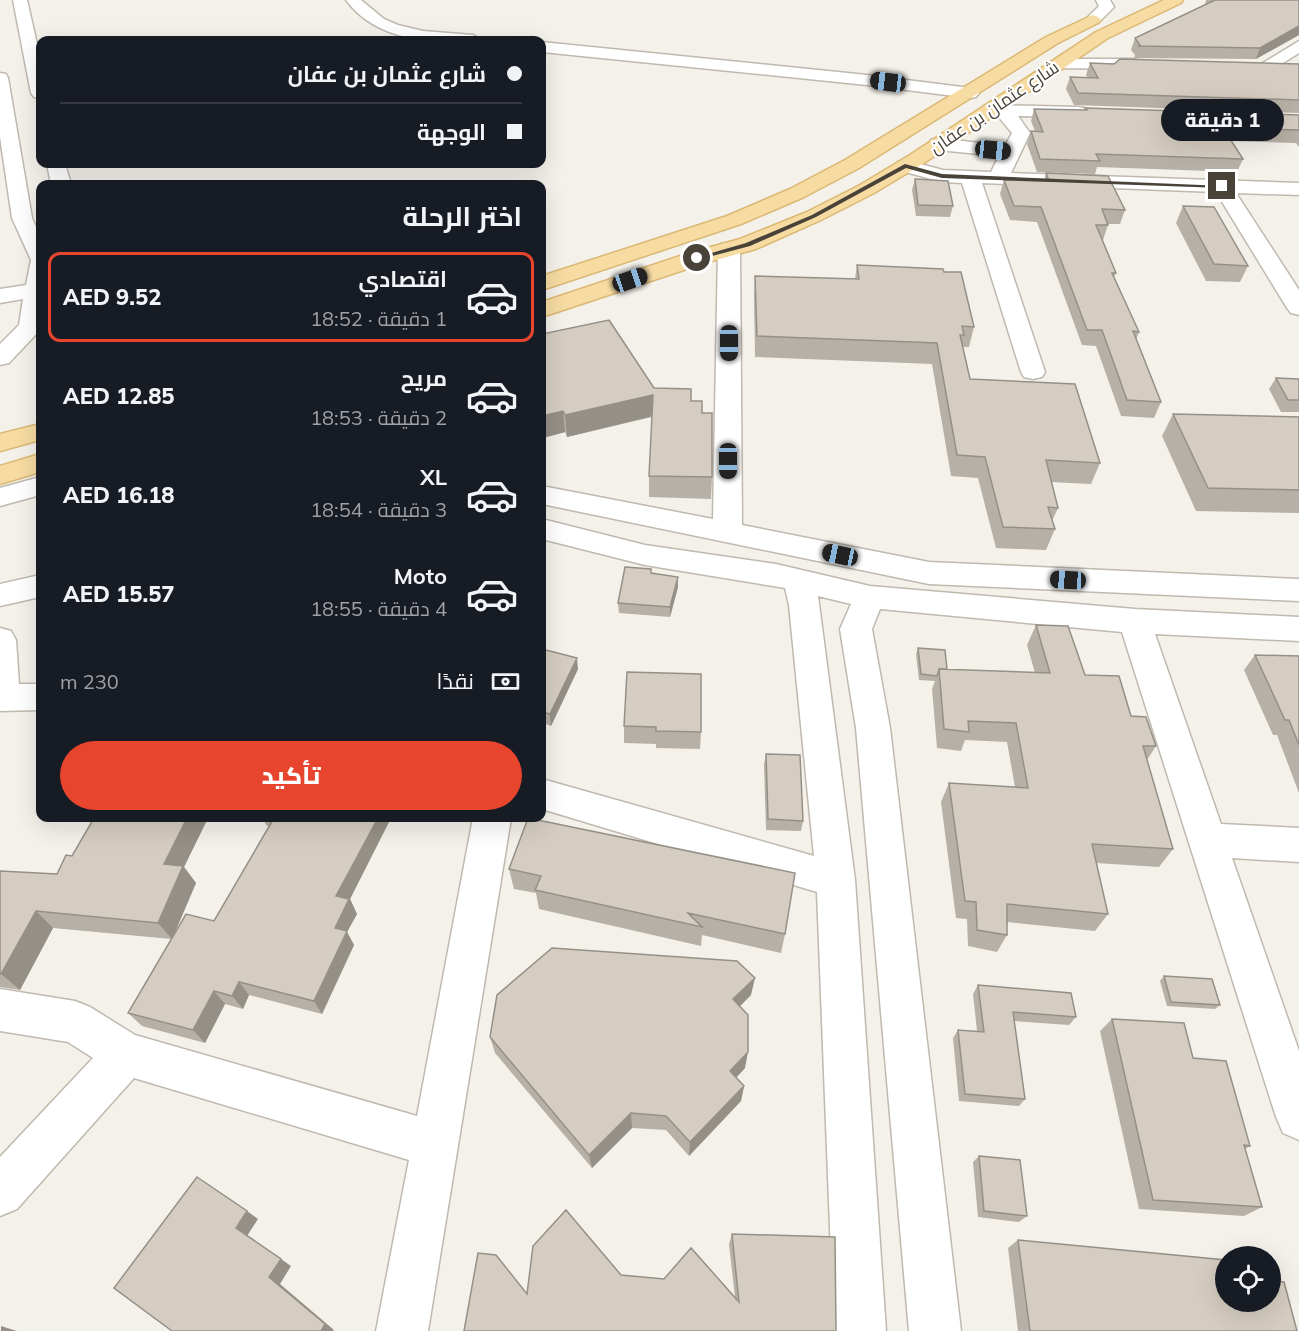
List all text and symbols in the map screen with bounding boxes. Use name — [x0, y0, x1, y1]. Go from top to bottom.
street label: شارع عثمان بن عفان — [925, 55, 1064, 160]
text: شارع عثمان بن عفان — [288, 60, 486, 88]
car — [869, 71, 907, 93]
callout: 1 دقيقة — [1160, 99, 1284, 141]
text: 1 دقيقة — [1185, 107, 1260, 132]
text: الوجهة — [417, 118, 486, 146]
car — [974, 139, 1012, 161]
route end — [1208, 172, 1235, 199]
text: اختر الرحلة — [402, 199, 522, 233]
route start — [683, 244, 710, 271]
text: اقتصادي — [358, 265, 447, 293]
car — [610, 266, 650, 294]
icon: car — [465, 270, 519, 324]
text: AED 9.52 — [63, 283, 161, 311]
text: 1 دقيقة · 18:52 — [310, 306, 447, 331]
car — [720, 325, 738, 361]
text: مريح — [401, 364, 447, 392]
icon: car — [465, 369, 519, 423]
text: AED 12.85 — [63, 382, 175, 410]
text: 2 دقيقة · 18:53 — [310, 405, 447, 430]
car — [719, 443, 737, 479]
text: XL — [420, 463, 447, 491]
icon: car — [465, 468, 519, 522]
text: AED 16.18 — [63, 481, 175, 509]
text: 3 دقيقة · 18:54 — [310, 497, 447, 522]
car — [821, 542, 859, 568]
text: Moto — [394, 562, 447, 590]
icon: car — [465, 567, 519, 621]
car — [1050, 570, 1086, 590]
text: AED 15.57 — [63, 580, 175, 608]
text: 4 دقيقة · 18:55 — [310, 596, 447, 621]
icon: cash — [489, 665, 522, 698]
text: نقدًا — [436, 667, 474, 695]
text: 230 m — [60, 669, 119, 694]
button: تأكيد — [60, 741, 522, 810]
map controls — [1215, 1246, 1281, 1312]
button: locate — [1215, 1246, 1281, 1312]

